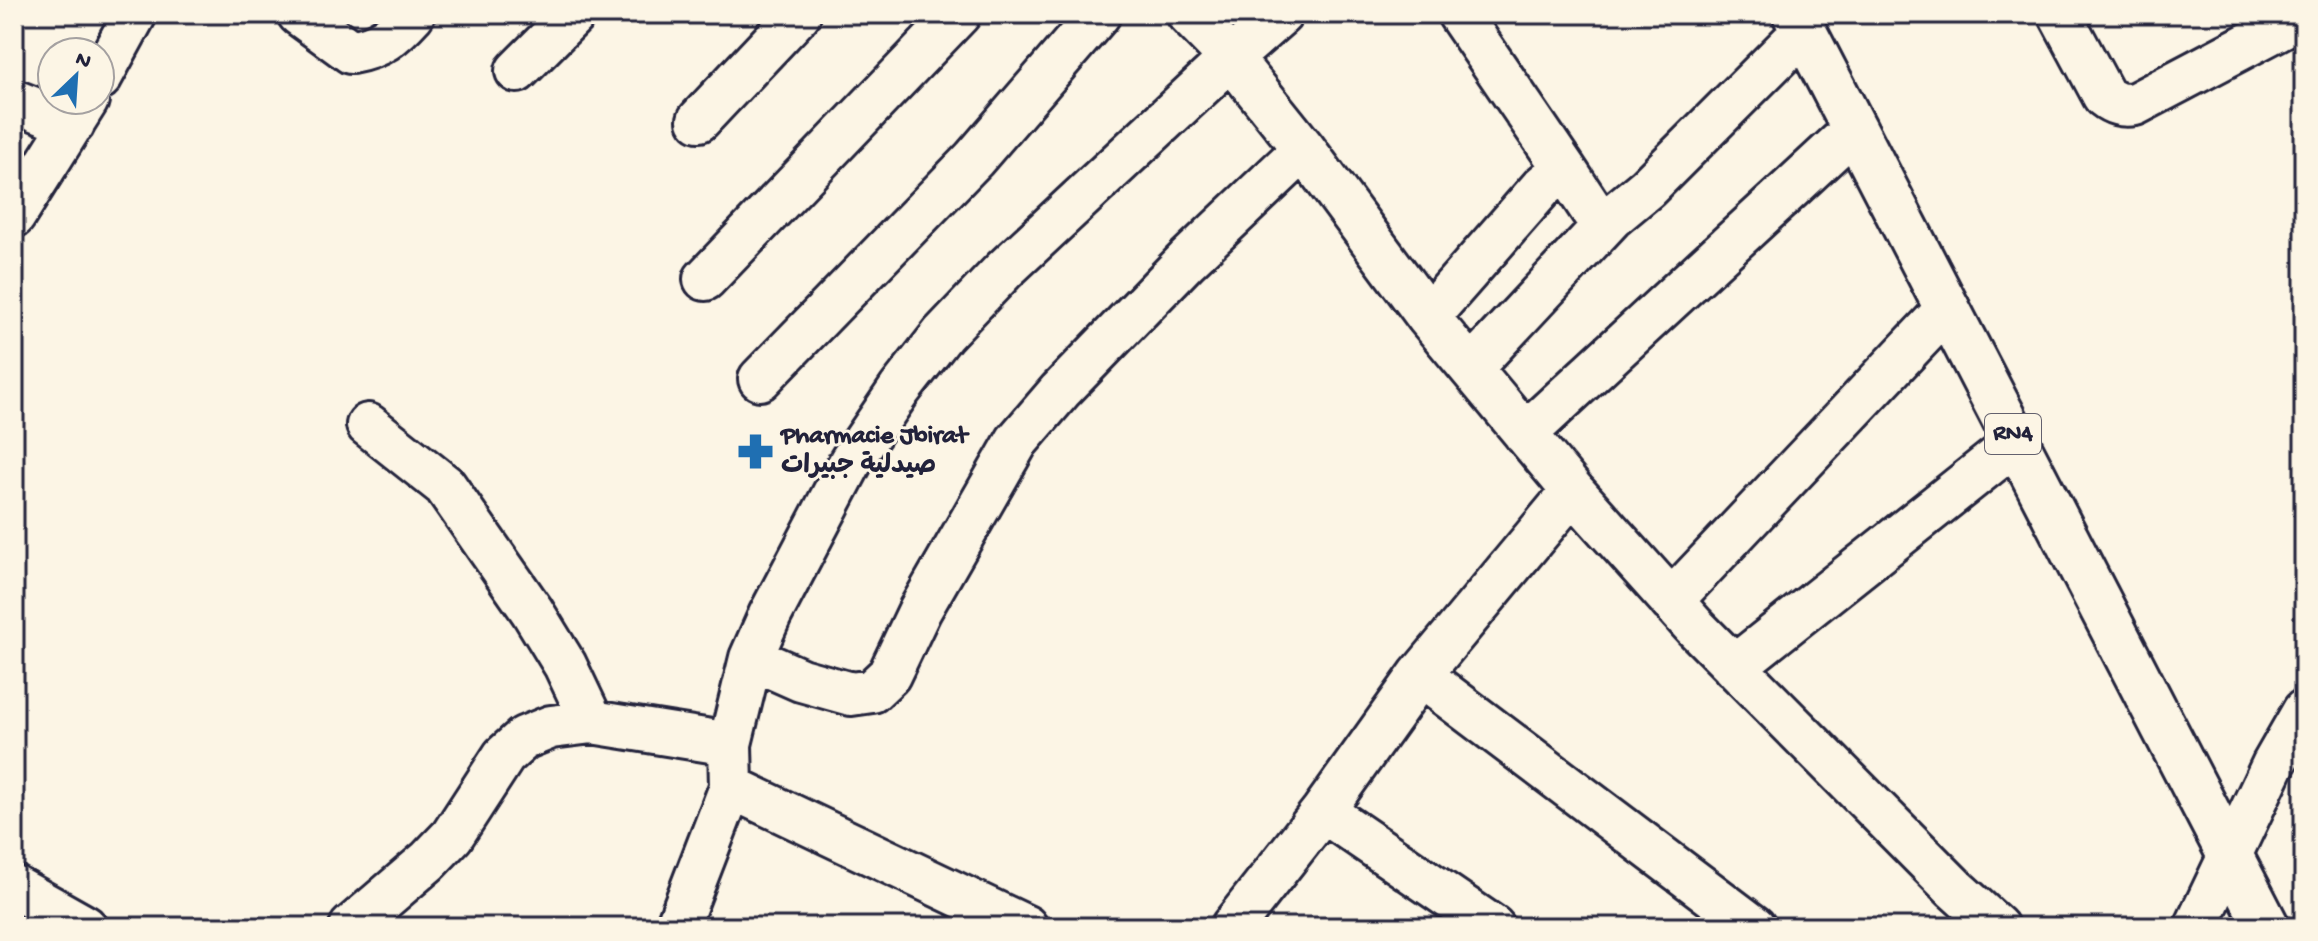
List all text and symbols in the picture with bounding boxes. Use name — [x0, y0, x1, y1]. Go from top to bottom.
north arrow — [36, 36, 116, 116]
text: N — [71, 47, 95, 76]
road number: RN4 — [1985, 414, 2041, 454]
place label: Pharmacie Jbirat صيدلية جبيرات — [779, 422, 970, 483]
pharmacy icon: Pharmacie Jbirat صيدلية جبيرات — [736, 433, 774, 471]

